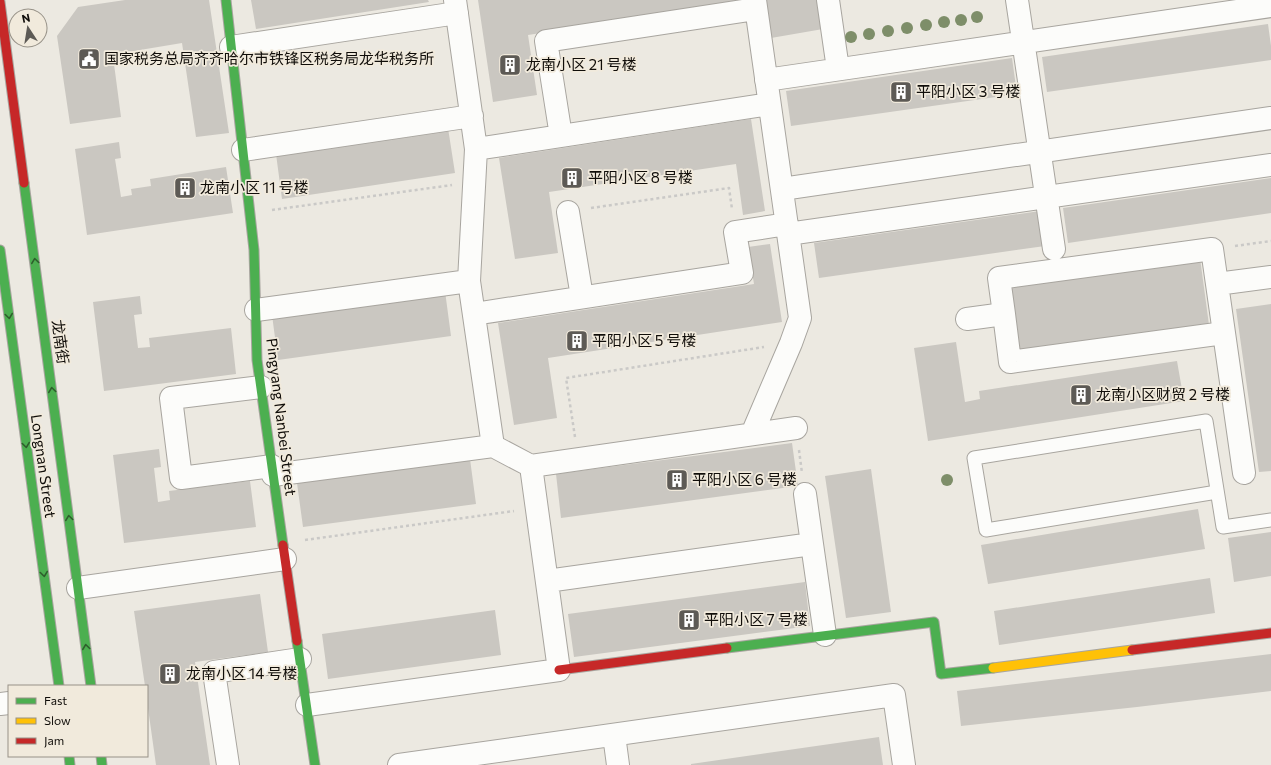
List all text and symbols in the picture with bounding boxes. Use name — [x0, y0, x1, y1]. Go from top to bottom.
north arrow — [8, 8, 48, 48]
text: N — [20, 11, 31, 25]
public building icon: 国家税务总局齐齐哈尔市铁锋区税务局龙华税务所 — [76, 46, 102, 72]
place label: 国家税务总局齐齐哈尔市铁锋区税务局龙华税务所 — [104, 49, 434, 67]
building icon: 龙南小区 21 号楼 — [497, 52, 523, 78]
place label: 龙南小区 21 号楼 — [526, 55, 636, 73]
building icon: 平阳小区 3 号楼 — [888, 79, 914, 105]
place label: 平阳小区 3 号楼 — [916, 82, 1020, 100]
building icon: 平阳小区 8 号楼 — [559, 165, 585, 191]
place label: 平阳小区 8 号楼 — [588, 168, 693, 186]
building icon: 龙南小区 11 号楼 — [172, 175, 198, 201]
place label: 龙南小区 11 号楼 — [200, 178, 309, 196]
one-way arrow — [31, 258, 40, 264]
one-way arrow — [4, 313, 13, 319]
street label: 龙南街 — [49, 318, 73, 365]
building icon: 平阳小区 5 号楼 — [564, 328, 590, 354]
place label: 平阳小区 5 号楼 — [592, 331, 696, 349]
street label: Pingyang Nanbei Street — [263, 337, 301, 497]
building icon: 龙南小区财贸 2 号楼 — [1068, 382, 1094, 408]
place label: 龙南小区财贸 2 号楼 — [1096, 385, 1230, 403]
one-way arrow — [48, 387, 57, 393]
street label: Longnan Street — [28, 413, 60, 519]
one-way arrow — [22, 442, 31, 448]
building icon: 平阳小区 6 号楼 — [664, 467, 690, 493]
place label: 平阳小区 6 号楼 — [692, 470, 797, 488]
one-way arrow — [65, 515, 74, 522]
one-way arrow — [39, 571, 48, 577]
building icon: 平阳小区 7 号楼 — [676, 607, 702, 633]
place label: 平阳小区 7 号楼 — [704, 610, 808, 628]
one-way arrow — [82, 644, 91, 650]
building icon: 龙南小区 14 号楼 — [157, 661, 183, 687]
place label: 龙南小区 14 号楼 — [186, 664, 297, 682]
legend — [8, 685, 148, 757]
text: Fast — [44, 693, 67, 707]
text: Slow — [44, 713, 71, 727]
text: Jam — [44, 733, 64, 748]

